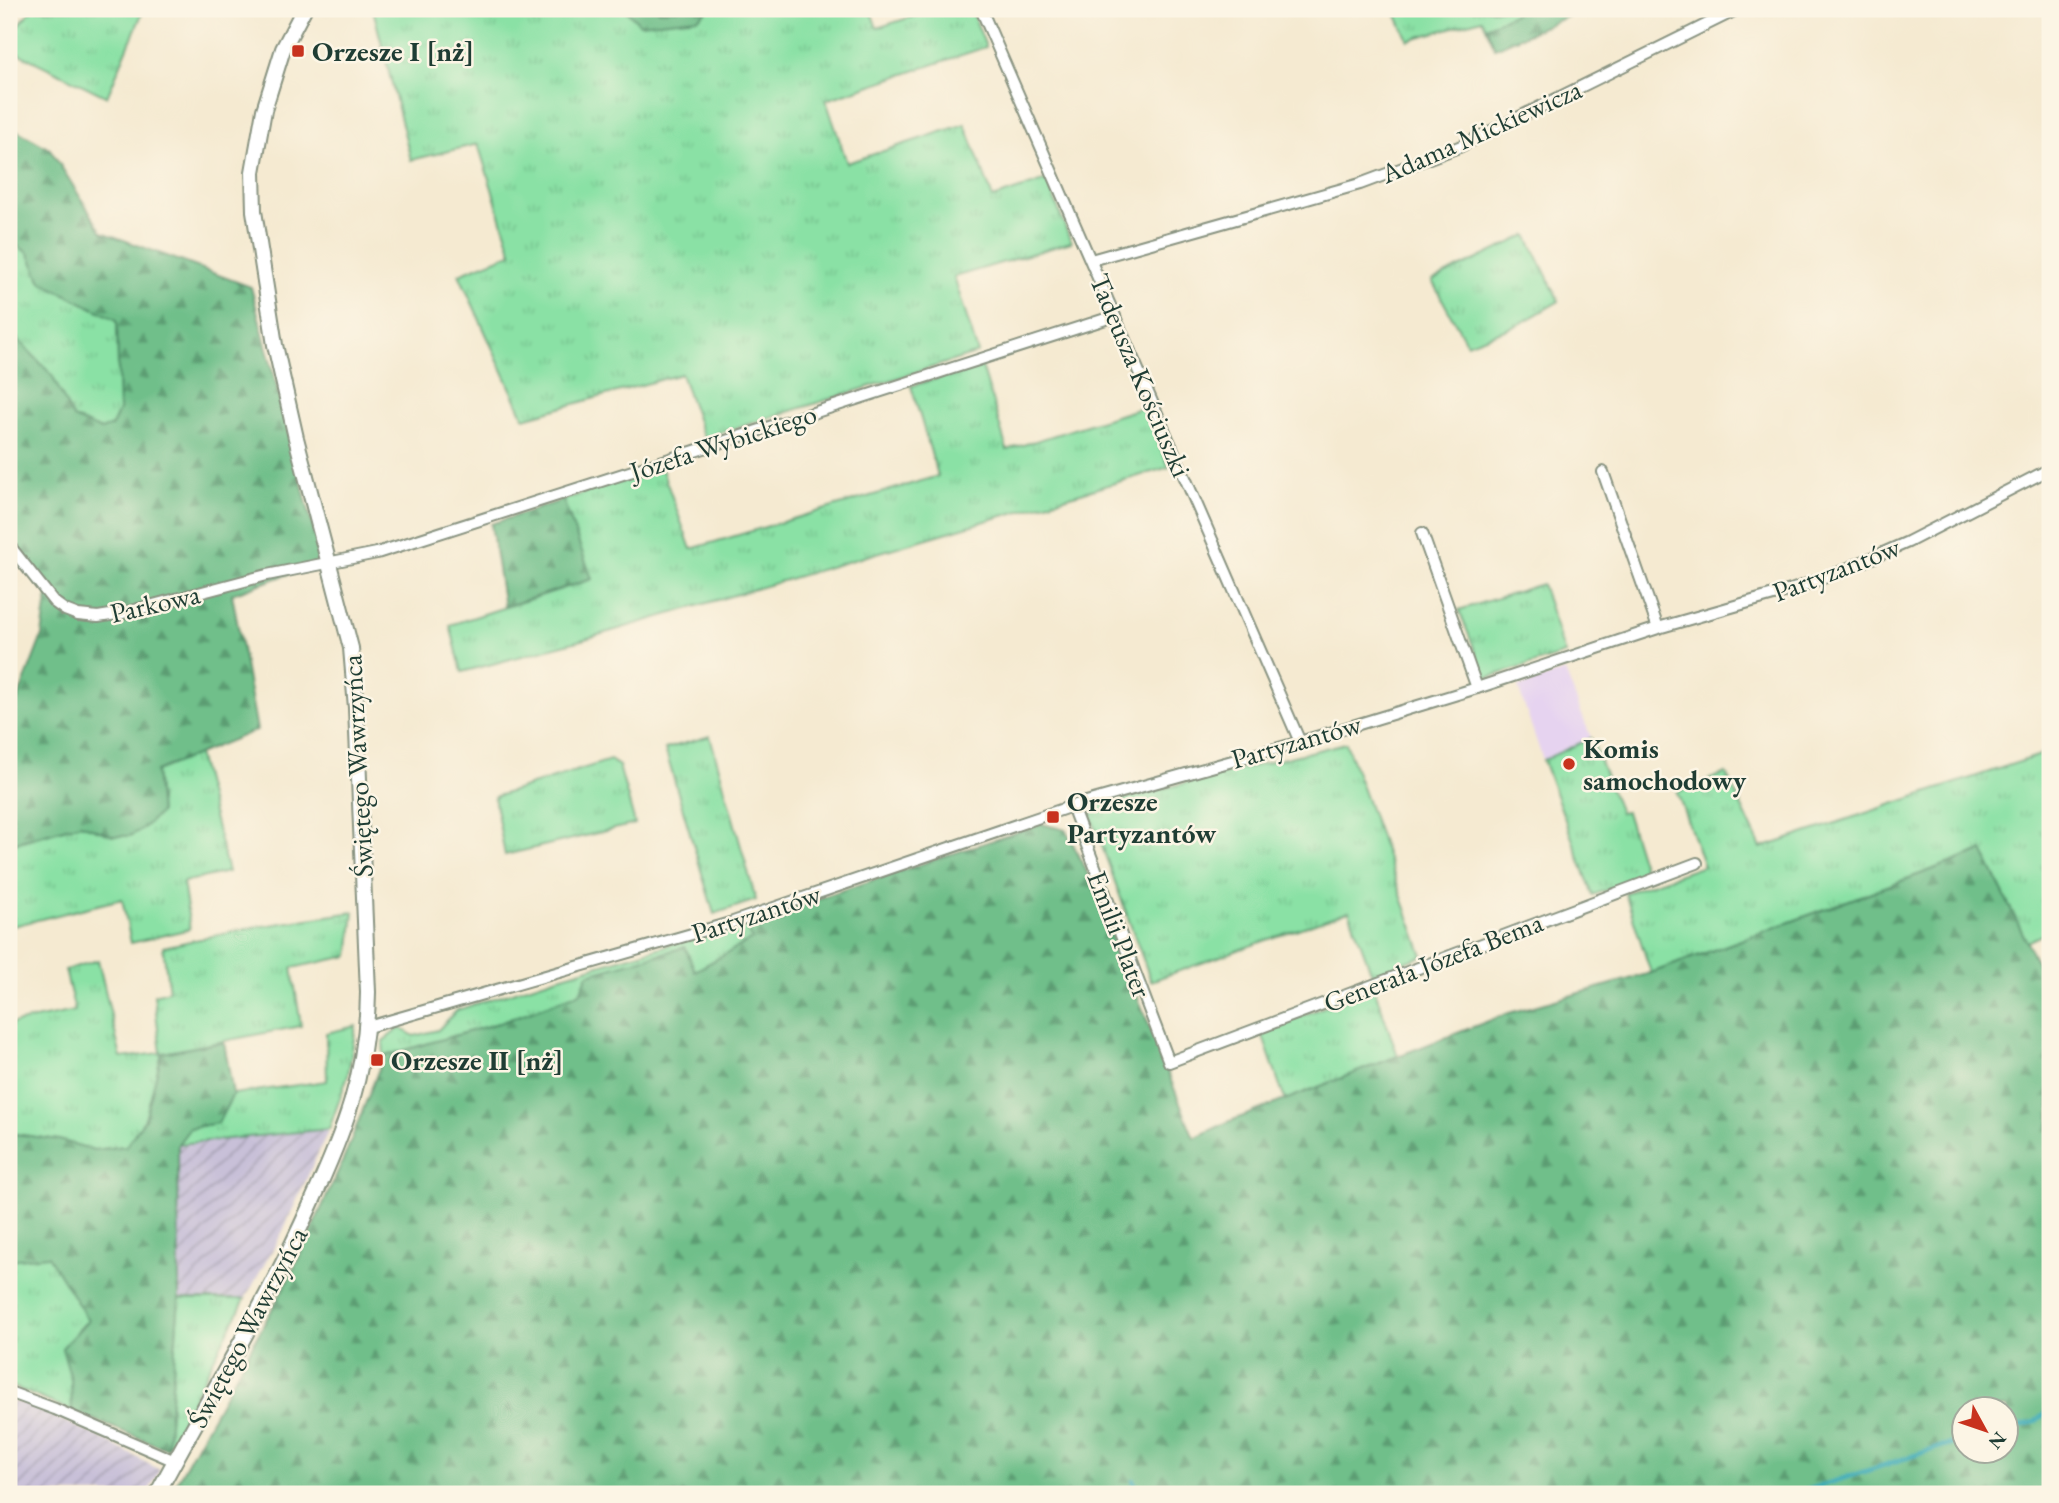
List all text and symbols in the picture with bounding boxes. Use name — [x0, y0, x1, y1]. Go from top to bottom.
place label: Orzesze I [nż] — [312, 33, 474, 69]
marker: Orzesze I [nż] — [290, 43, 306, 59]
street label: Adama Mickiewicza — [1374, 70, 1588, 192]
street label: Tadeusza Kościuszki — [1082, 268, 1200, 482]
street label: Józefa Wybickiego — [623, 395, 821, 490]
street label: Partyzantów — [1767, 528, 1906, 610]
street label: Parkowa — [107, 575, 204, 631]
street label: Świętego Wawrzyńca — [333, 653, 381, 878]
street label: Partyzantów — [1227, 705, 1366, 777]
place label: Komis samochodowy — [1583, 730, 1747, 798]
marker: Komis samochodowy — [1561, 756, 1577, 772]
place label: Orzesze Partyzantów — [1067, 783, 1216, 851]
marker: Orzesze Partyzantów — [1045, 809, 1061, 825]
street label: Emilii Plater — [1079, 866, 1161, 1003]
street label: Partyzantów — [687, 875, 826, 951]
street label: Generała Józefa Bema — [1318, 903, 1548, 1020]
place label: Orzesze II [nż] — [391, 1042, 563, 1078]
marker: Orzesze II [nż] — [369, 1052, 385, 1068]
street label: Świętego Wawrzyńca — [179, 1219, 316, 1434]
north arrow — [1951, 1394, 2021, 1464]
text: N — [1983, 1427, 2012, 1455]

